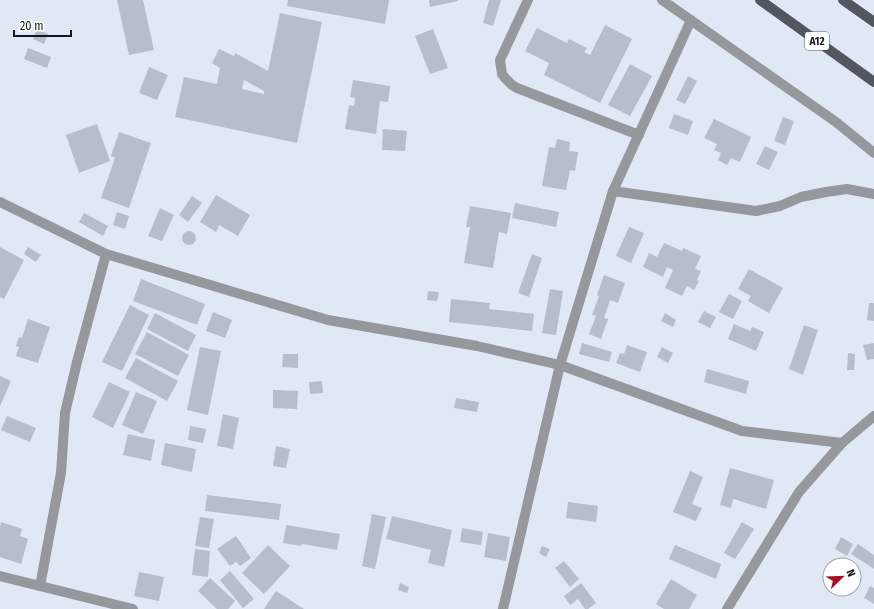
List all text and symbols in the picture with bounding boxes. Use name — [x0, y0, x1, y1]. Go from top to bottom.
scale bar — [14, 12, 71, 38]
text: 20 m — [20, 19, 44, 33]
road number: A12 — [805, 32, 829, 50]
north arrow — [822, 557, 862, 597]
text: N — [843, 568, 858, 579]

